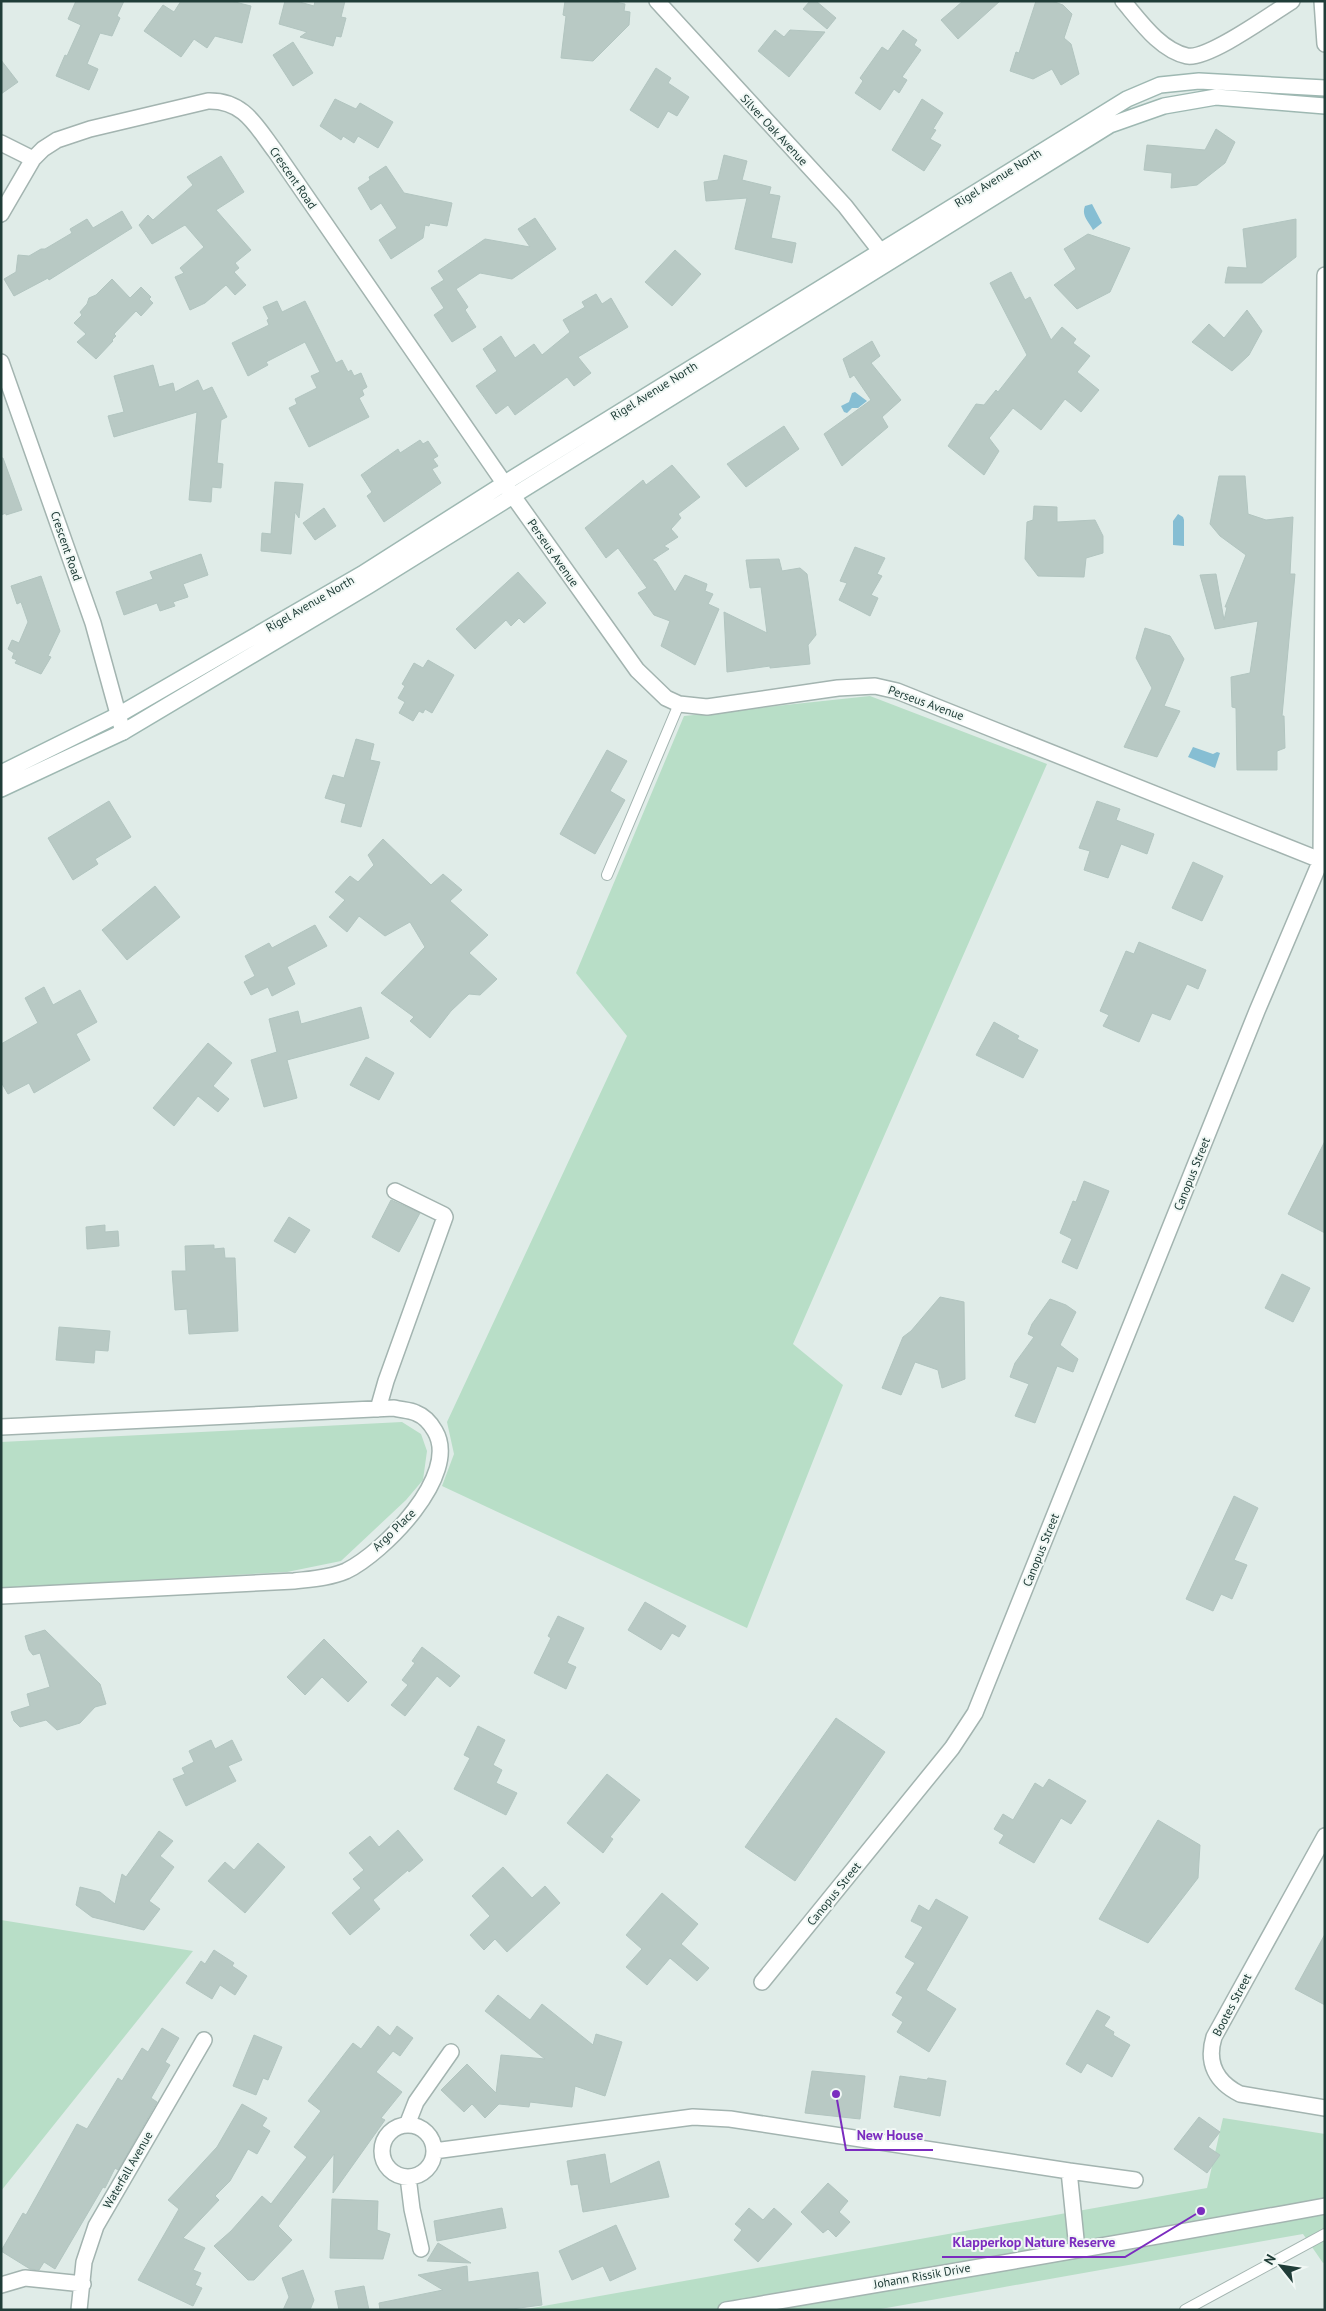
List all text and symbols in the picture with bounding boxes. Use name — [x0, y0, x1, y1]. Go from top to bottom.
street label: Silver Oak Avenue — [738, 91, 811, 168]
street label: Crescent Road — [267, 144, 320, 212]
street label: Rigel Avenue North — [952, 145, 1044, 210]
street label: Rigel Avenue North — [608, 358, 700, 423]
street label: Crescent Road — [48, 509, 85, 582]
street label: Perseus Avenue — [524, 516, 582, 590]
street label: Rigel Avenue North — [263, 572, 357, 635]
street label: Perseus Avenue — [886, 682, 966, 723]
street label: Canopus Street — [1170, 1135, 1213, 1213]
street label: Argo Place — [369, 1505, 418, 1554]
street label: Canopus Street — [1019, 1511, 1062, 1589]
street label: Canopus Street — [803, 1859, 864, 1929]
street label: Bootes Street — [1209, 1971, 1254, 2039]
callout: New House — [846, 2121, 933, 2150]
text: New House — [857, 2126, 923, 2144]
street label: Waterfall Avenue — [99, 2129, 156, 2211]
callout: Klapperkop Nature Reserve — [942, 2228, 1125, 2257]
text: Klapperkop Nature Reserve — [953, 2233, 1115, 2251]
north arrow — [1256, 2241, 1306, 2291]
text: N — [1260, 2251, 1280, 2268]
street label: Johann Rissik Drive — [871, 2260, 971, 2292]

